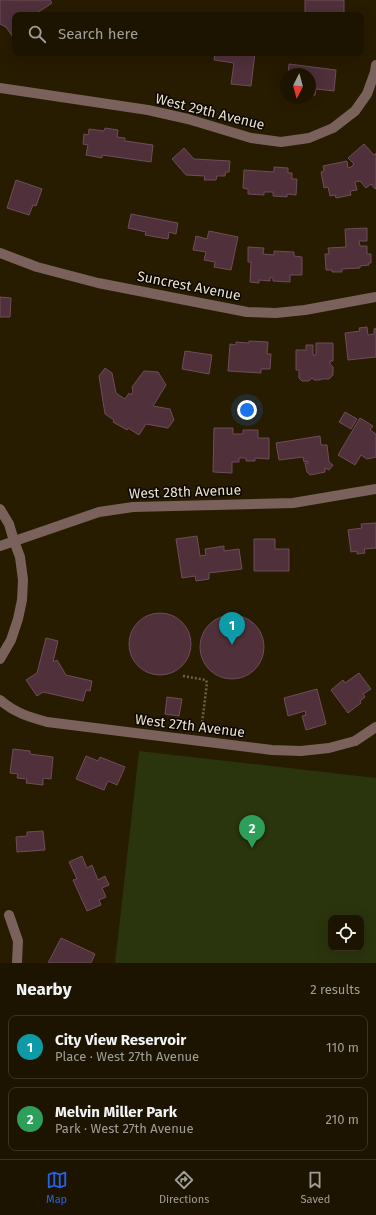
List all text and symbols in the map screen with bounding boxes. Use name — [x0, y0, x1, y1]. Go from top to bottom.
search box — [12, 12, 364, 56]
icon: search — [26, 23, 48, 45]
text: Search here — [58, 25, 138, 43]
north arrow — [280, 68, 316, 104]
street label: West 29th Avenue — [154, 90, 266, 134]
street label: Suncrest Avenue — [136, 268, 242, 304]
your location — [237, 400, 257, 420]
street label: West 28th Avenue — [129, 482, 241, 502]
pin: 1 — [219, 612, 245, 645]
street label: West 27th Avenue — [134, 711, 246, 741]
pin: 2 — [239, 815, 265, 848]
map controls — [328, 915, 364, 951]
button: locate — [328, 915, 364, 951]
text: Nearby — [16, 979, 71, 1000]
text: 2 results — [310, 982, 360, 997]
text: City View Reservoir — [55, 1031, 186, 1049]
text: 1 — [27, 1040, 33, 1055]
text: 110 m — [326, 1040, 359, 1055]
text: Place · West 27th Avenue — [55, 1049, 199, 1064]
text: Melvin Miller Park — [55, 1103, 177, 1121]
text: 2 — [27, 1112, 33, 1127]
text: 210 m — [325, 1112, 359, 1127]
text: Park · West 27th Avenue — [55, 1121, 193, 1136]
tab: Map — [46, 1169, 68, 1206]
tab: Directions — [159, 1169, 209, 1206]
tab: Saved — [301, 1169, 330, 1206]

